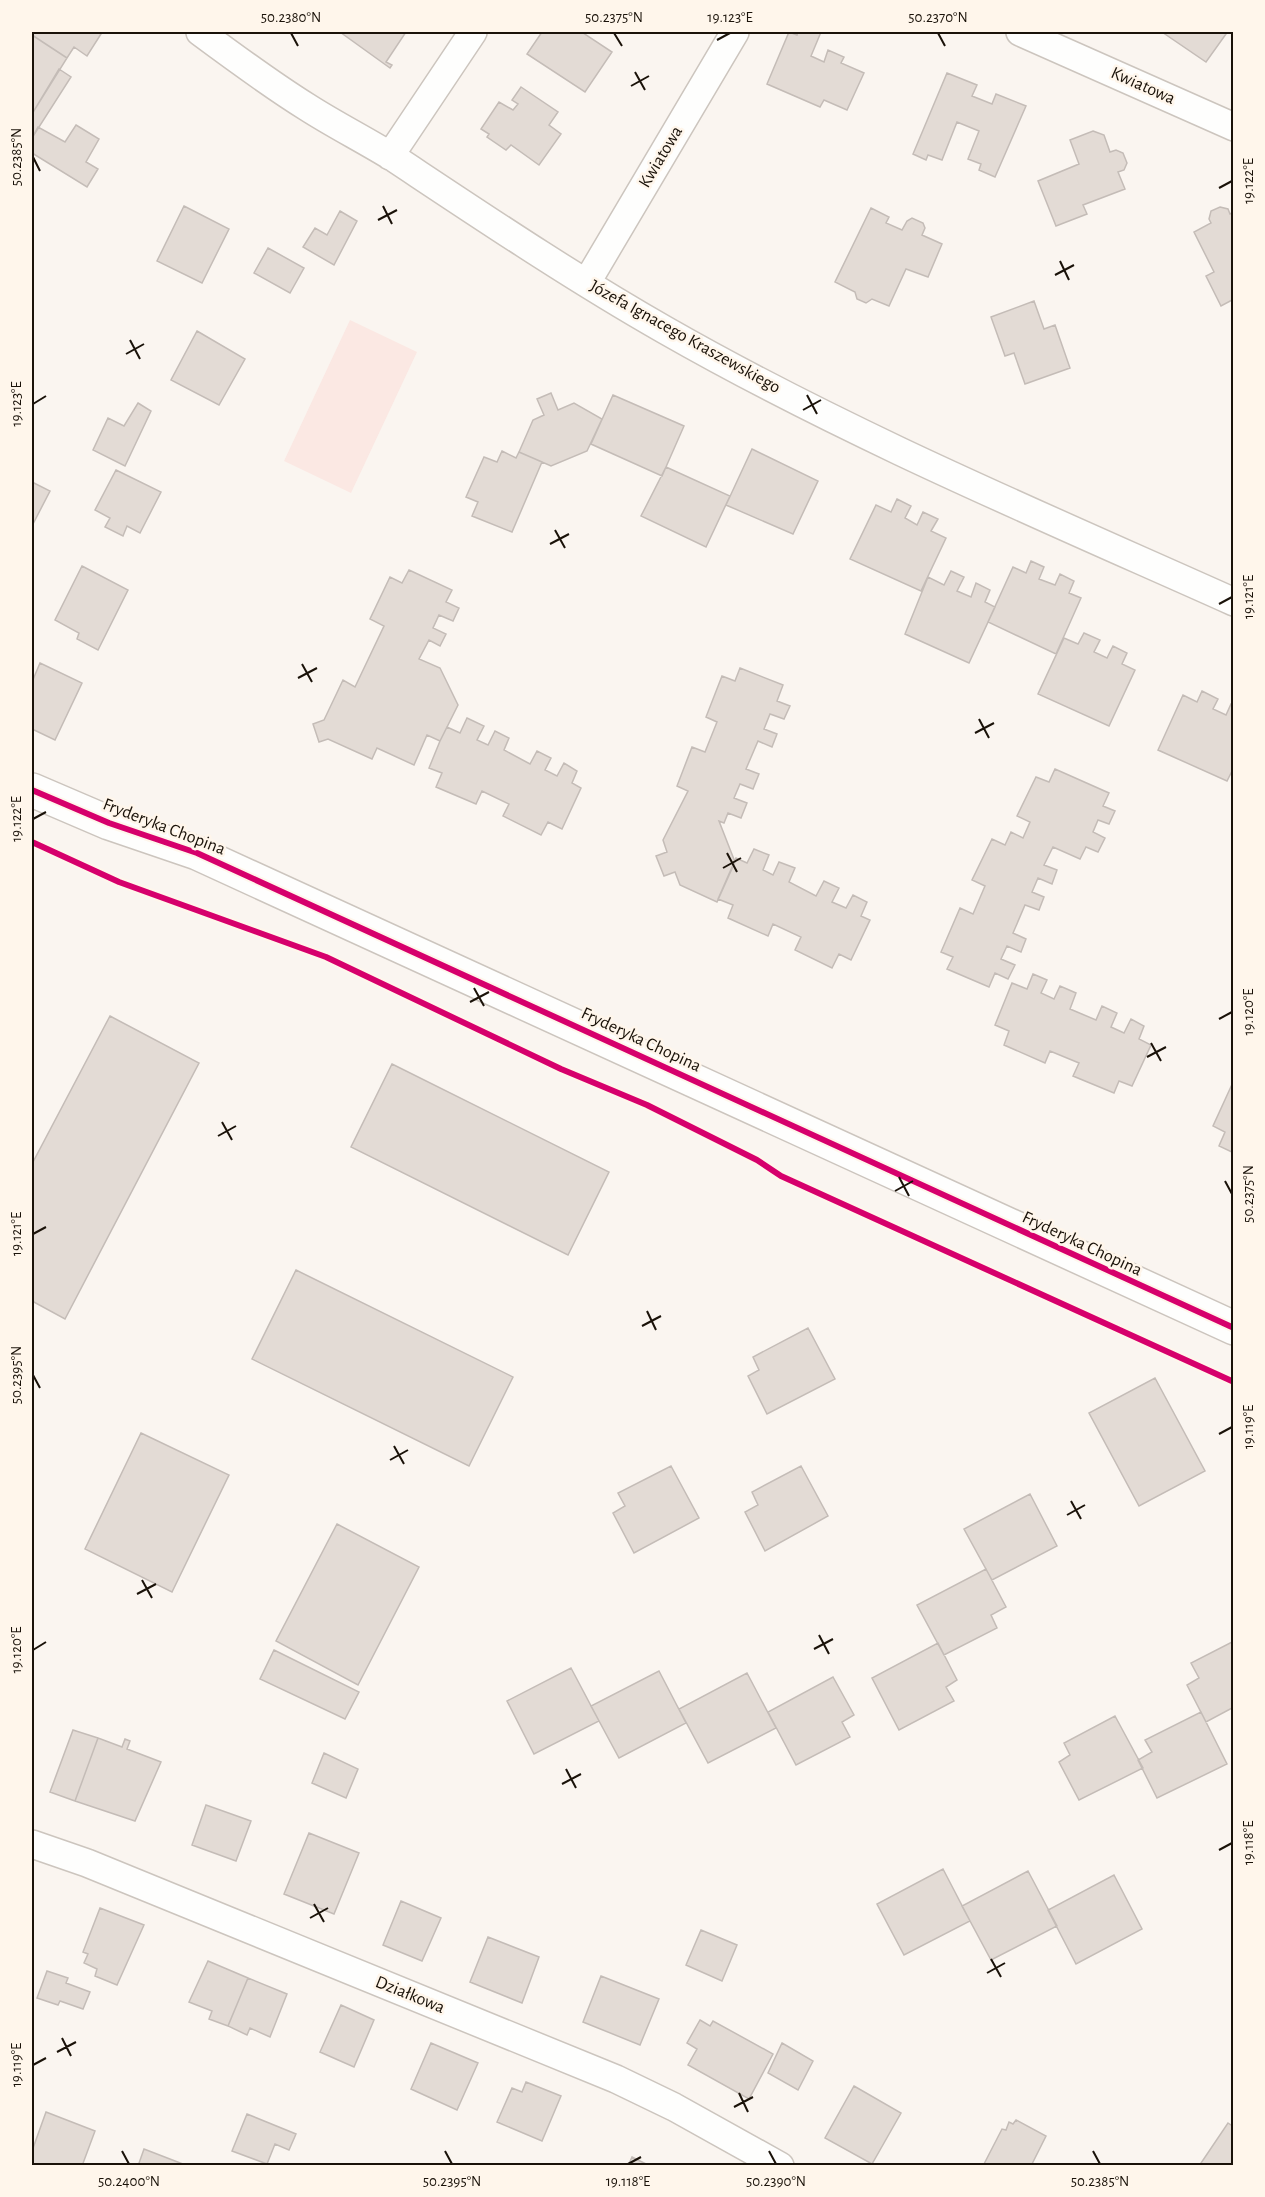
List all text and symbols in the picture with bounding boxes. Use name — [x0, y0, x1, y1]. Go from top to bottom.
text: 50.2380°N — [261, 10, 321, 25]
text: 50.2375°N — [585, 10, 643, 25]
text: 19.123°E — [707, 10, 753, 25]
text: 50.2370°N — [908, 10, 968, 25]
street label: Kwiatowa — [1108, 64, 1178, 108]
street label: Kwiatowa — [636, 123, 686, 191]
text: 50.2385°N — [9, 128, 24, 186]
text: 19.122°E — [1241, 158, 1256, 204]
street label: Józefa Ignacego Kraszewskiego — [587, 277, 784, 397]
text: 19.123°E — [9, 381, 24, 427]
text: 19.121°E — [1241, 575, 1256, 619]
street label: Fryderyka Chopina — [100, 795, 228, 859]
text: 19.122°E — [9, 796, 24, 842]
text: 19.120°E — [1241, 988, 1256, 1036]
street label: Fryderyka Chopina — [578, 1004, 704, 1076]
text: 50.2375°N — [1241, 1165, 1256, 1223]
street label: Fryderyka Chopina — [1019, 1208, 1145, 1280]
text: 19.121°E — [9, 1212, 24, 1256]
text: 50.2395°N — [9, 1346, 24, 1404]
text: 19.119°E — [1241, 1405, 1256, 1449]
text: 19.120°E — [9, 1626, 24, 1674]
text: 19.118°E — [1241, 1821, 1256, 1865]
street label: Działkowa — [373, 1973, 447, 2017]
text: 19.119°E — [9, 2043, 24, 2087]
text: 50.2400°N — [98, 2174, 160, 2189]
text: 50.2395°N — [423, 2174, 481, 2189]
text: 19.118°E — [606, 2174, 650, 2189]
text: 50.2390°N — [746, 2174, 806, 2189]
text: 50.2385°N — [1071, 2174, 1129, 2189]

